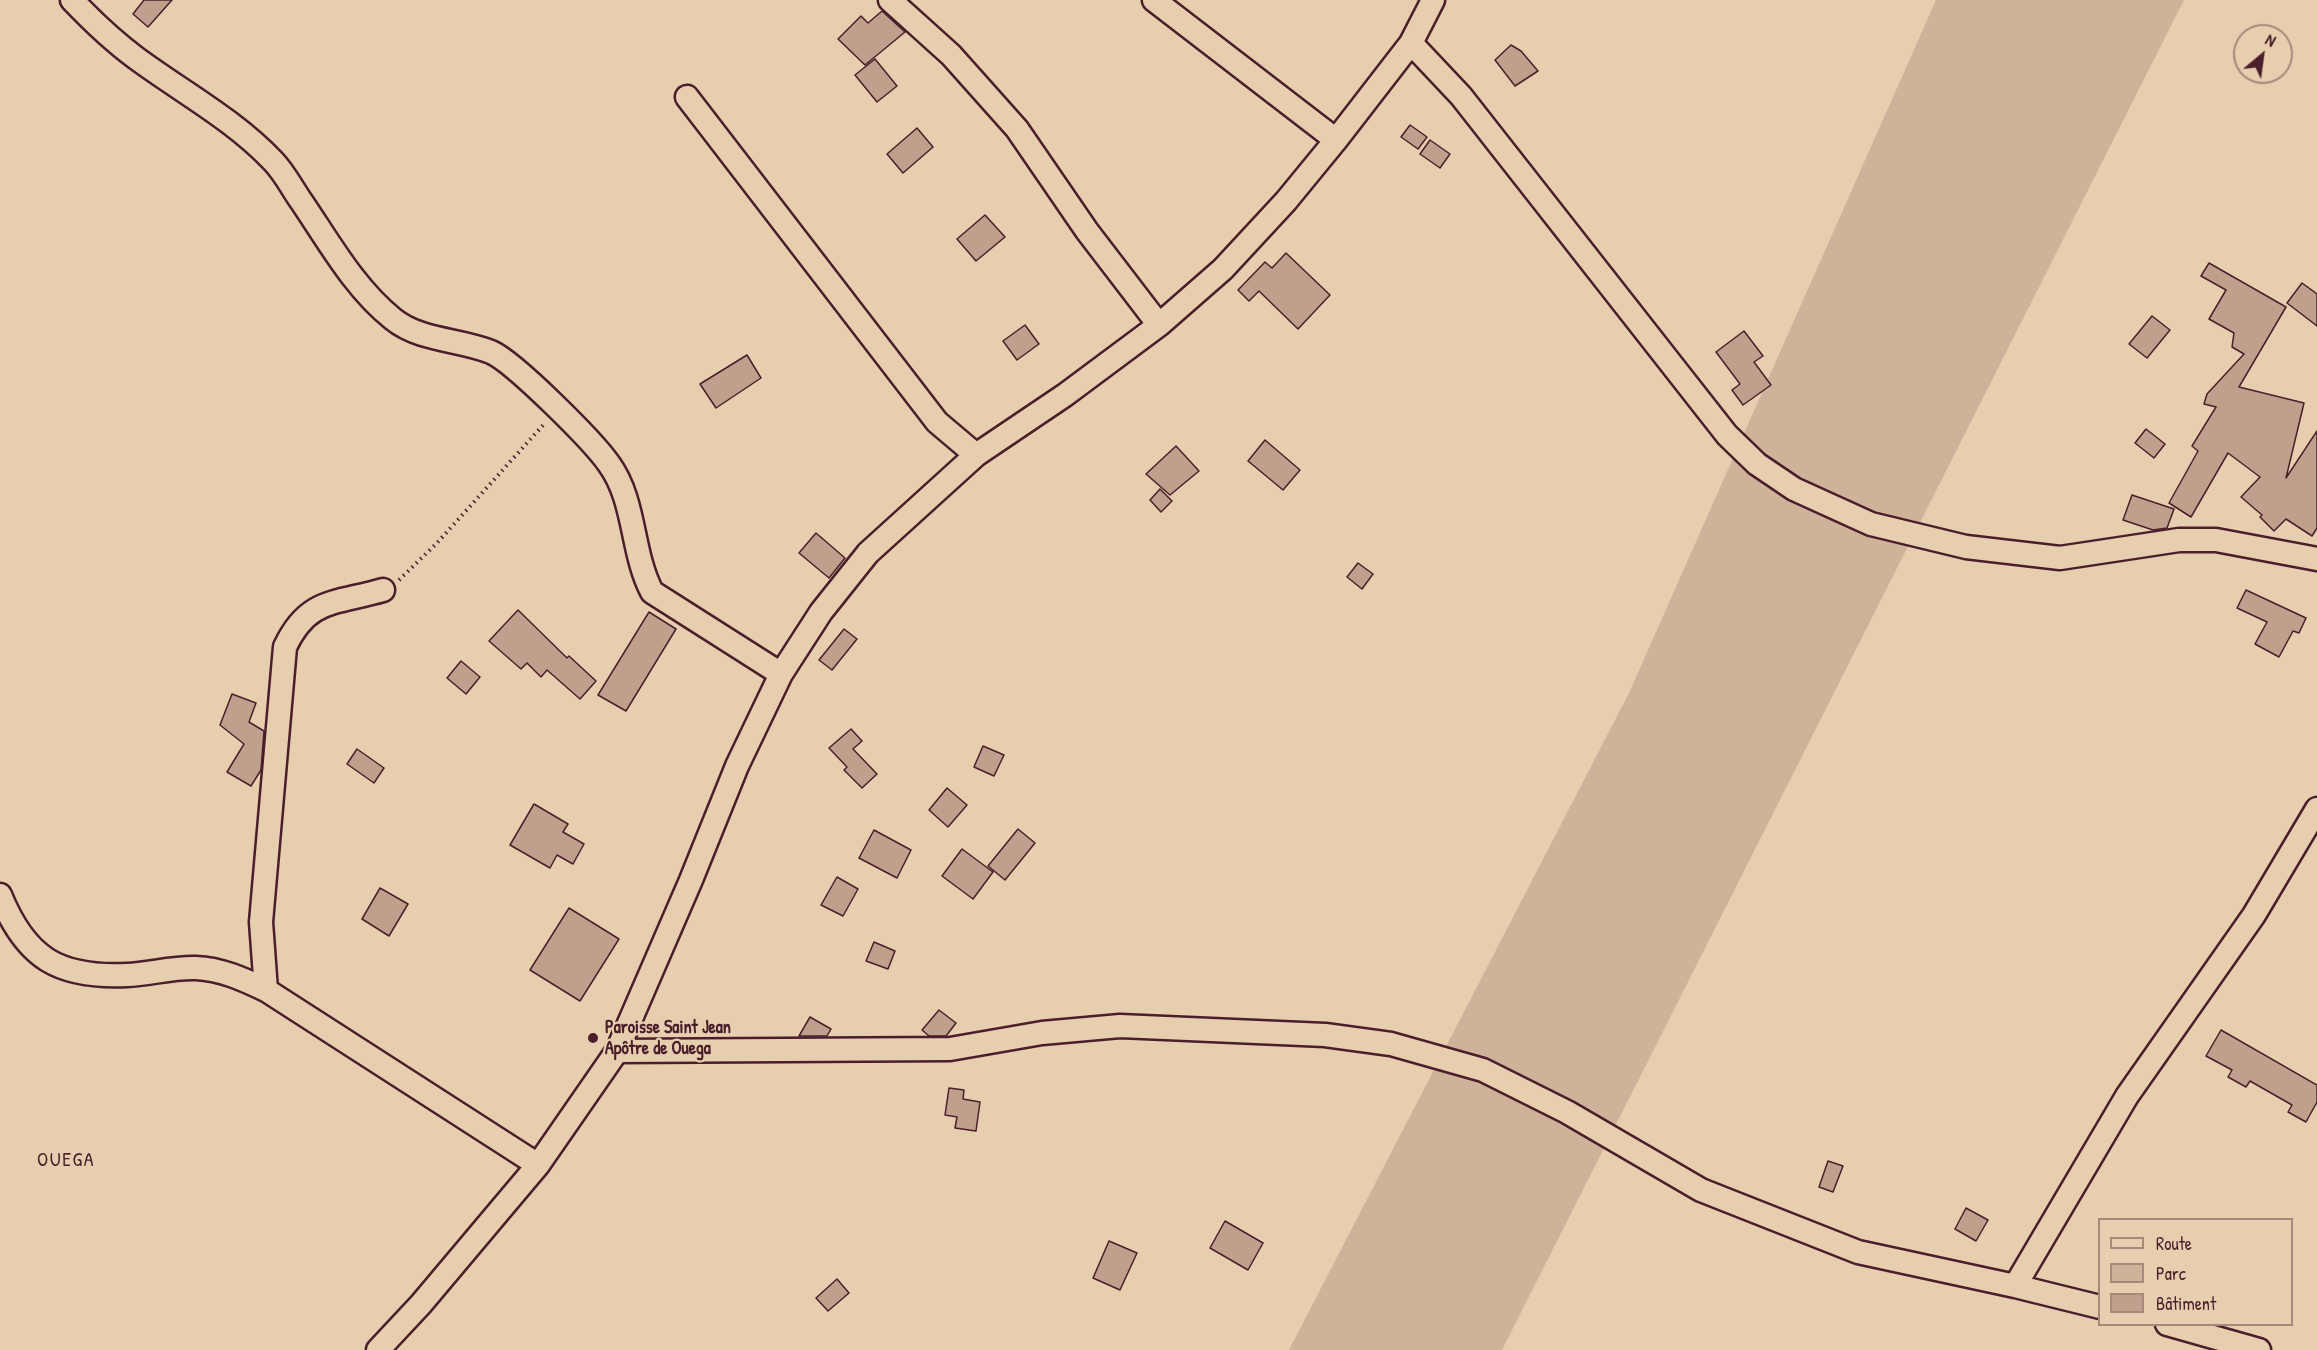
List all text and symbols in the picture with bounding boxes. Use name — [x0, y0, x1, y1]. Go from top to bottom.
north arrow — [2233, 24, 2293, 84]
text: N — [2262, 28, 2280, 52]
place label: Paroisse Saint Jean Apôtre de Ouega — [605, 1017, 731, 1060]
marker: Paroisse Saint Jean Apôtre de Ouega — [586, 1031, 600, 1045]
district label: OUEGA — [37, 1149, 95, 1173]
legend — [2098, 1218, 2293, 1326]
text: Route — [2156, 1231, 2192, 1256]
text: Parc — [2156, 1261, 2186, 1286]
text: Bâtiment — [2156, 1291, 2216, 1316]

